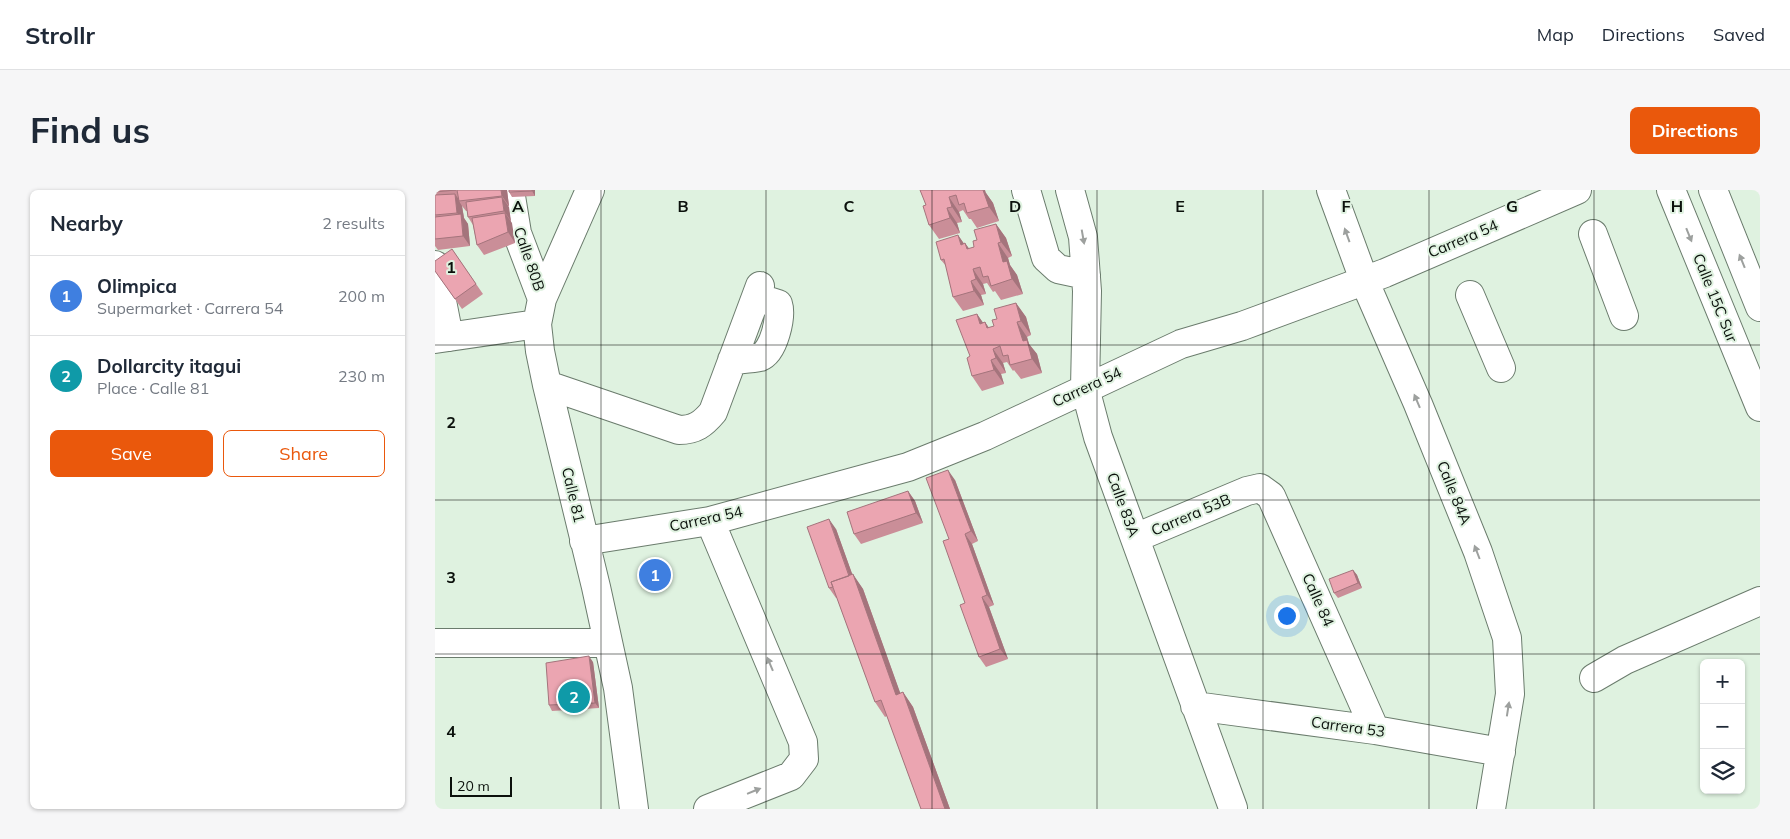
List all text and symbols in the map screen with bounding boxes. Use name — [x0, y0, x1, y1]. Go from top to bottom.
text: Strollr — [25, 20, 95, 50]
text: Map — [1537, 23, 1574, 46]
text: Directions — [1602, 23, 1685, 46]
text: Saved — [1713, 23, 1765, 46]
button: Directions — [1630, 107, 1760, 154]
text: Find us — [30, 108, 150, 152]
text: A — [512, 196, 524, 216]
text: B — [677, 196, 689, 216]
text: C — [844, 196, 855, 216]
text: D — [1009, 196, 1021, 216]
text: E — [1175, 196, 1185, 216]
text: F — [1341, 196, 1351, 216]
text: G — [1506, 196, 1518, 216]
text: H — [1671, 196, 1683, 216]
text: Nearby — [50, 210, 123, 236]
text: 2 results — [322, 213, 385, 233]
street label: Carrera 54 — [1425, 215, 1501, 262]
street label: Calle 80B — [510, 224, 549, 293]
one-way arrow — [1343, 227, 1351, 242]
one-way arrow — [1686, 228, 1694, 242]
one-way arrow — [1079, 229, 1087, 245]
street label: Calle 15C Sur — [1689, 251, 1742, 345]
one-way arrow — [1737, 254, 1745, 269]
text: 1 — [446, 257, 456, 277]
text: Olimpica — [97, 274, 177, 298]
text: 1 — [61, 286, 71, 306]
text: 200 m — [338, 286, 385, 306]
text: Supermarket · Carrera 54 — [97, 298, 283, 318]
text: Dollarcity itagui — [97, 354, 241, 378]
street label: Carrera 54 — [1049, 362, 1124, 411]
text: 2 — [61, 366, 71, 386]
text: 230 m — [338, 366, 385, 386]
text: Place · Calle 81 — [97, 378, 209, 398]
one-way arrow — [1412, 394, 1420, 408]
text: 2 — [446, 412, 456, 432]
button: Save — [50, 430, 213, 477]
button: Share — [223, 430, 385, 477]
street label: Calle 84A — [1433, 458, 1476, 528]
street label: Calle 81 — [558, 465, 589, 524]
street label: Calle 83A — [1103, 470, 1144, 540]
street label: Carrera 53B — [1148, 489, 1233, 540]
street label: Carrera 54 — [668, 501, 744, 536]
one-way arrow — [1473, 544, 1481, 559]
pin: 1 — [639, 556, 671, 594]
text: 3 — [446, 567, 456, 587]
street label: Calle 84 — [1298, 570, 1339, 629]
your location — [1274, 603, 1300, 629]
one-way arrow — [766, 657, 773, 672]
map controls — [1700, 659, 1745, 794]
button: + — [1700, 659, 1745, 704]
pin: 2 — [558, 678, 590, 716]
one-way arrow — [1504, 701, 1512, 717]
button: − — [1700, 704, 1745, 749]
street label: Carrera 53 — [1310, 712, 1386, 741]
text: 4 — [446, 721, 456, 741]
button: layers — [1700, 749, 1745, 794]
scale bar — [450, 774, 513, 797]
text: 20 m — [457, 777, 490, 795]
one-way arrow — [747, 787, 762, 795]

